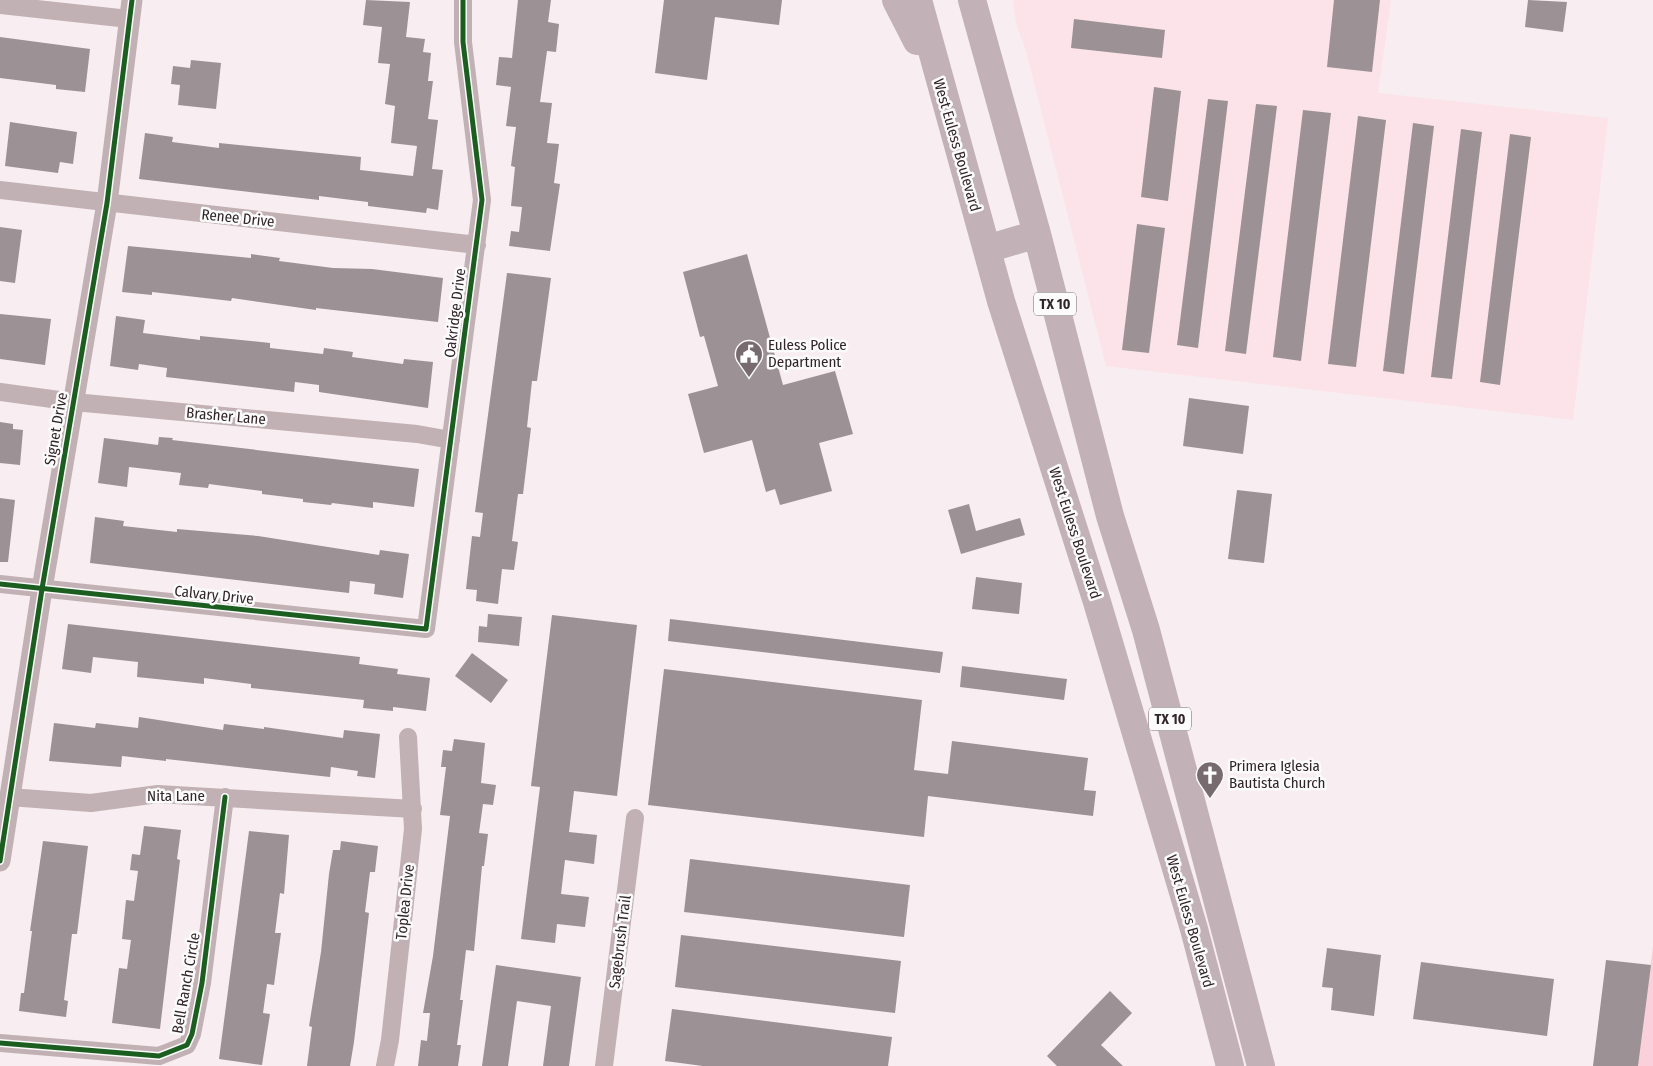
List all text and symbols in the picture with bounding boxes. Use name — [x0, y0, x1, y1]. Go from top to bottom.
street label: West Euless Boulevard — [929, 77, 985, 213]
street label: Renee Drive — [201, 205, 275, 231]
street label: Oakridge Drive — [441, 267, 469, 359]
road number: TX 10 — [1034, 292, 1076, 316]
place label: Euless Police Department — [768, 336, 847, 371]
public building icon: Euless Police Department — [734, 339, 764, 378]
street label: Signet Drive — [41, 391, 71, 467]
street label: Brasher Lane — [185, 404, 267, 428]
street label: West Euless Boulevard — [1045, 465, 1105, 601]
street label: Calvary Drive — [174, 582, 254, 608]
road number: TX 10 — [1149, 708, 1191, 731]
place label: Primera Iglesia Bautista Church — [1229, 757, 1326, 792]
church icon: Primera Iglesia Bautista Church — [1195, 760, 1225, 799]
street label: Nita Lane — [147, 787, 205, 805]
street label: West Euless Boulevard — [1162, 853, 1218, 989]
street label: Toplea Drive — [392, 863, 418, 941]
street label: Sagebrush Trail — [605, 894, 635, 990]
street label: Bell Ranch Circle — [168, 931, 204, 1035]

